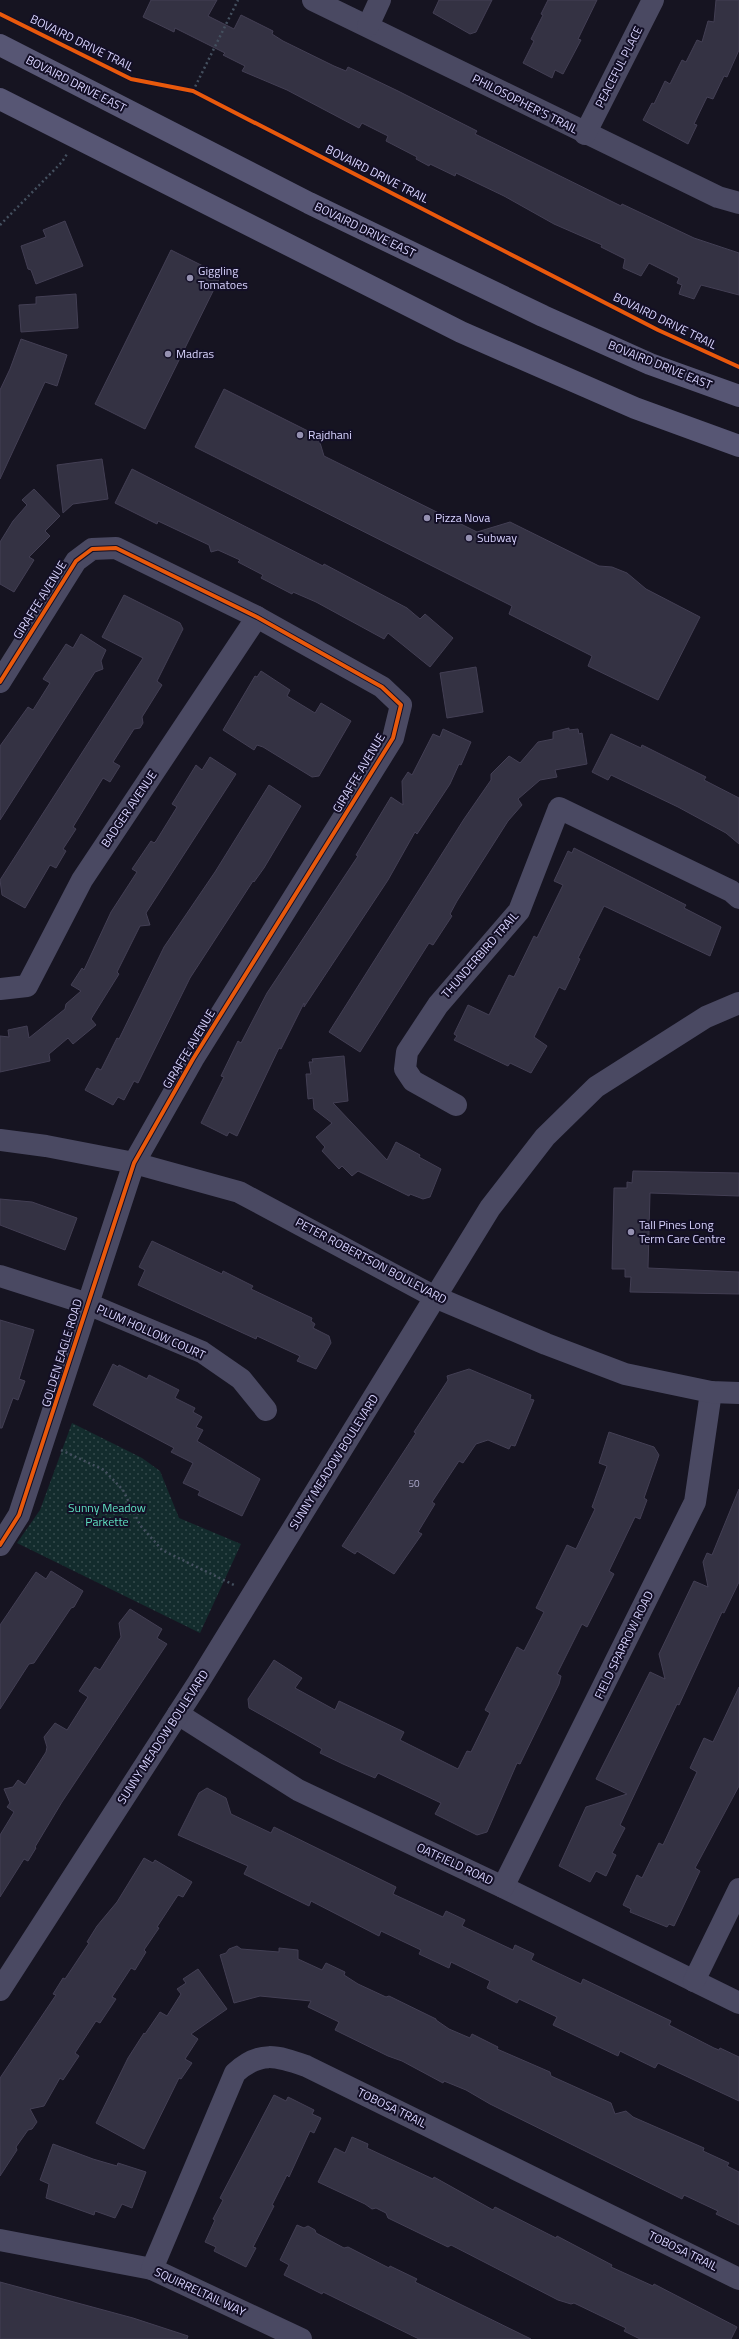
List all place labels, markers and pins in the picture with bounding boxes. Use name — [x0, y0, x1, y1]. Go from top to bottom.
place label: Giggling Tomatoes — [198, 261, 248, 294]
marker: Giggling Tomatoes — [185, 273, 195, 283]
place label: Madras — [176, 344, 215, 363]
marker: Madras — [163, 349, 173, 359]
place label: Rajdhani — [308, 425, 352, 444]
marker: Rajdhani — [295, 430, 305, 440]
place label: Pizza Nova — [435, 508, 490, 527]
marker: Pizza Nova — [422, 513, 432, 523]
place label: Subway — [477, 528, 517, 547]
marker: Subway — [464, 533, 474, 543]
place label: Tall Pines Long Term Care Centre — [639, 1215, 726, 1248]
marker: Tall Pines Long Term Care Centre — [626, 1227, 636, 1237]

